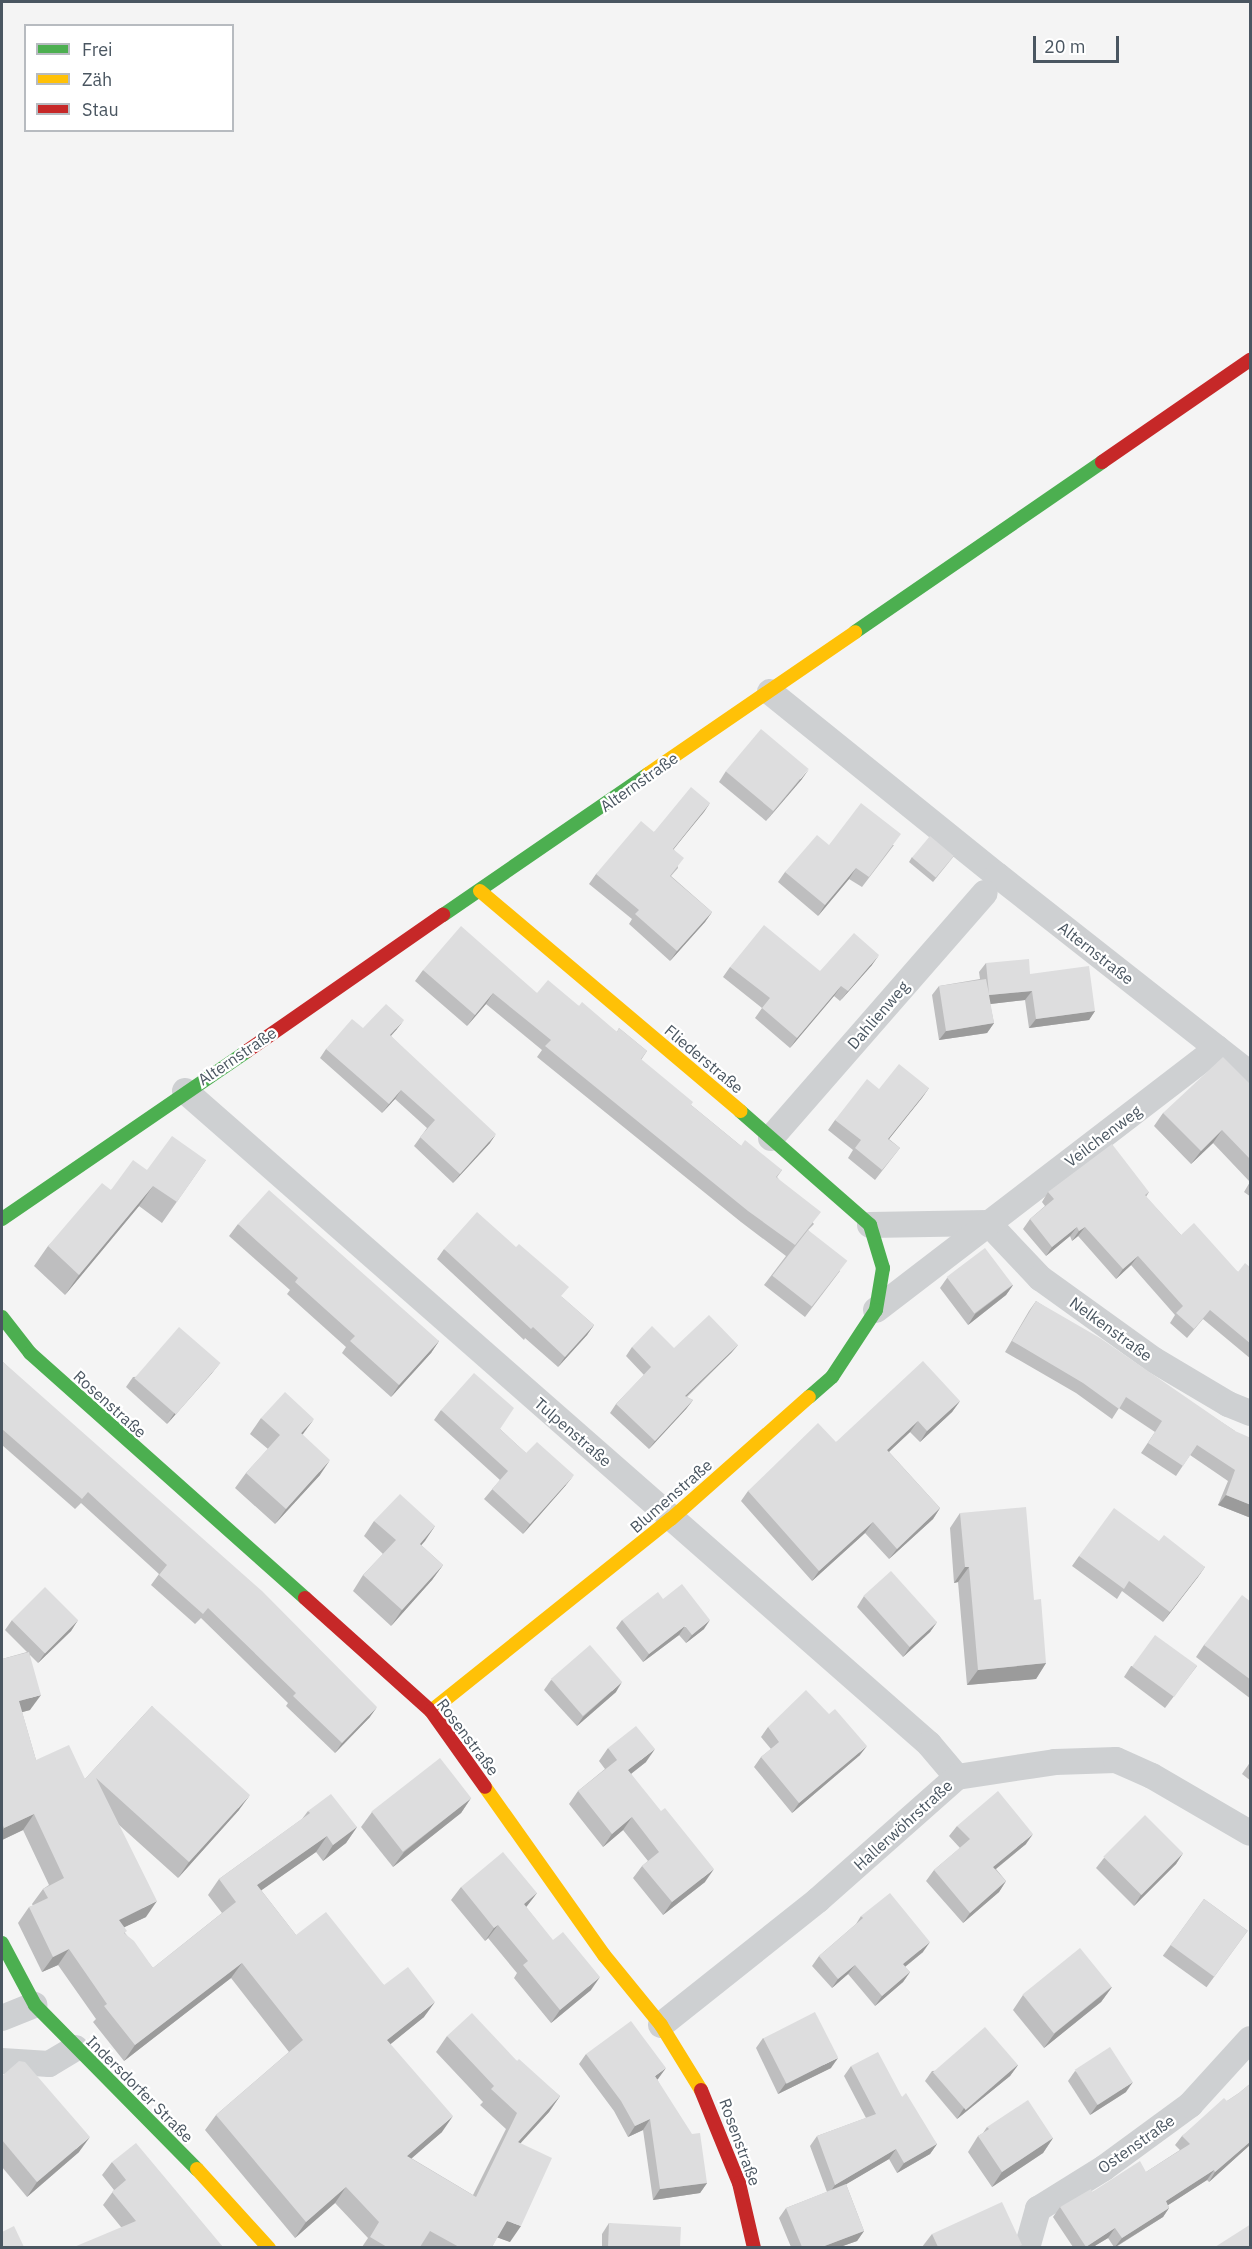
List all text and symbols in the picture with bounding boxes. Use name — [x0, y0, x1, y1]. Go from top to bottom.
legend — [24, 24, 234, 132]
scale bar — [1036, 24, 1122, 62]
text: 20 m — [1044, 35, 1086, 58]
text: Frei — [82, 38, 113, 61]
text: Zäh — [82, 68, 112, 91]
text: Stau — [82, 98, 119, 121]
street label: Alternstraße — [596, 748, 682, 816]
street label: Alternstraße — [1054, 918, 1138, 988]
street label: Dahlienweg — [843, 977, 913, 1053]
street label: Fliederstraße — [661, 1021, 747, 1097]
street label: Alternstraße — [194, 1023, 280, 1089]
street label: Veilchenweg — [1061, 1101, 1145, 1171]
street label: Nelkenstraße — [1066, 1293, 1156, 1365]
street label: Rosenstraße — [70, 1366, 150, 1442]
street label: Tulpenstraße — [531, 1393, 615, 1471]
street label: Blumenstraße — [626, 1455, 716, 1537]
street label: Rosenstraße — [433, 1695, 503, 1779]
street label: Hallerwöhrstraße — [850, 1776, 956, 1874]
street label: Indersdorfer Straße — [83, 2032, 197, 2146]
street label: Rosenstraße — [715, 2096, 765, 2188]
street label: Ostenstraße — [1094, 2111, 1178, 2177]

